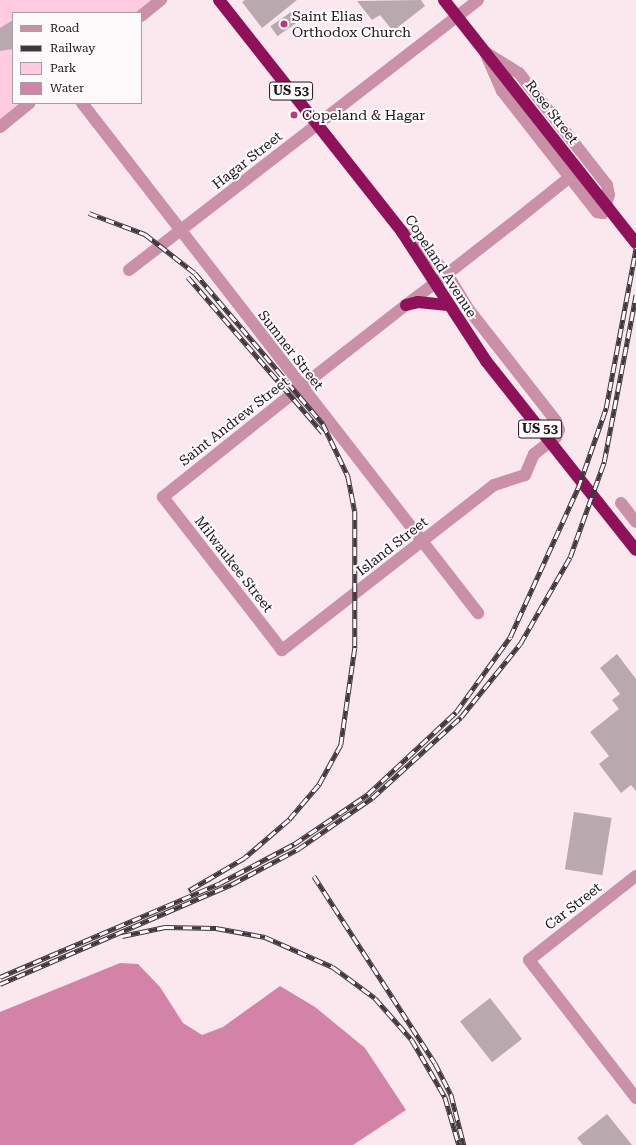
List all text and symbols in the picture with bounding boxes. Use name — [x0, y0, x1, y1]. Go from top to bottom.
place label: Saint Elias Orthodox Church — [292, 8, 411, 40]
legend — [12, 12, 142, 104]
marker: Saint Elias Orthodox Church — [279, 19, 289, 29]
text: Road — [50, 21, 79, 35]
text: Railway — [50, 41, 95, 55]
text: Park — [50, 61, 76, 75]
street label: Rose Street — [522, 77, 582, 147]
road number: US 53 — [269, 80, 313, 102]
text: Water — [50, 81, 84, 95]
place label: Copeland & Hagar — [302, 107, 425, 123]
marker: Copeland & Hagar — [289, 110, 299, 120]
street label: Hagar Street — [209, 128, 285, 192]
street label: Copeland Avenue — [402, 212, 480, 320]
street label: Sumner Street — [255, 307, 327, 393]
street label: Saint Andrew Street — [176, 373, 292, 469]
road number: US 53 — [518, 418, 562, 440]
street label: Milwaukee Street — [191, 513, 277, 615]
street label: Island Street — [353, 513, 431, 579]
street label: Car Street — [541, 879, 605, 933]

